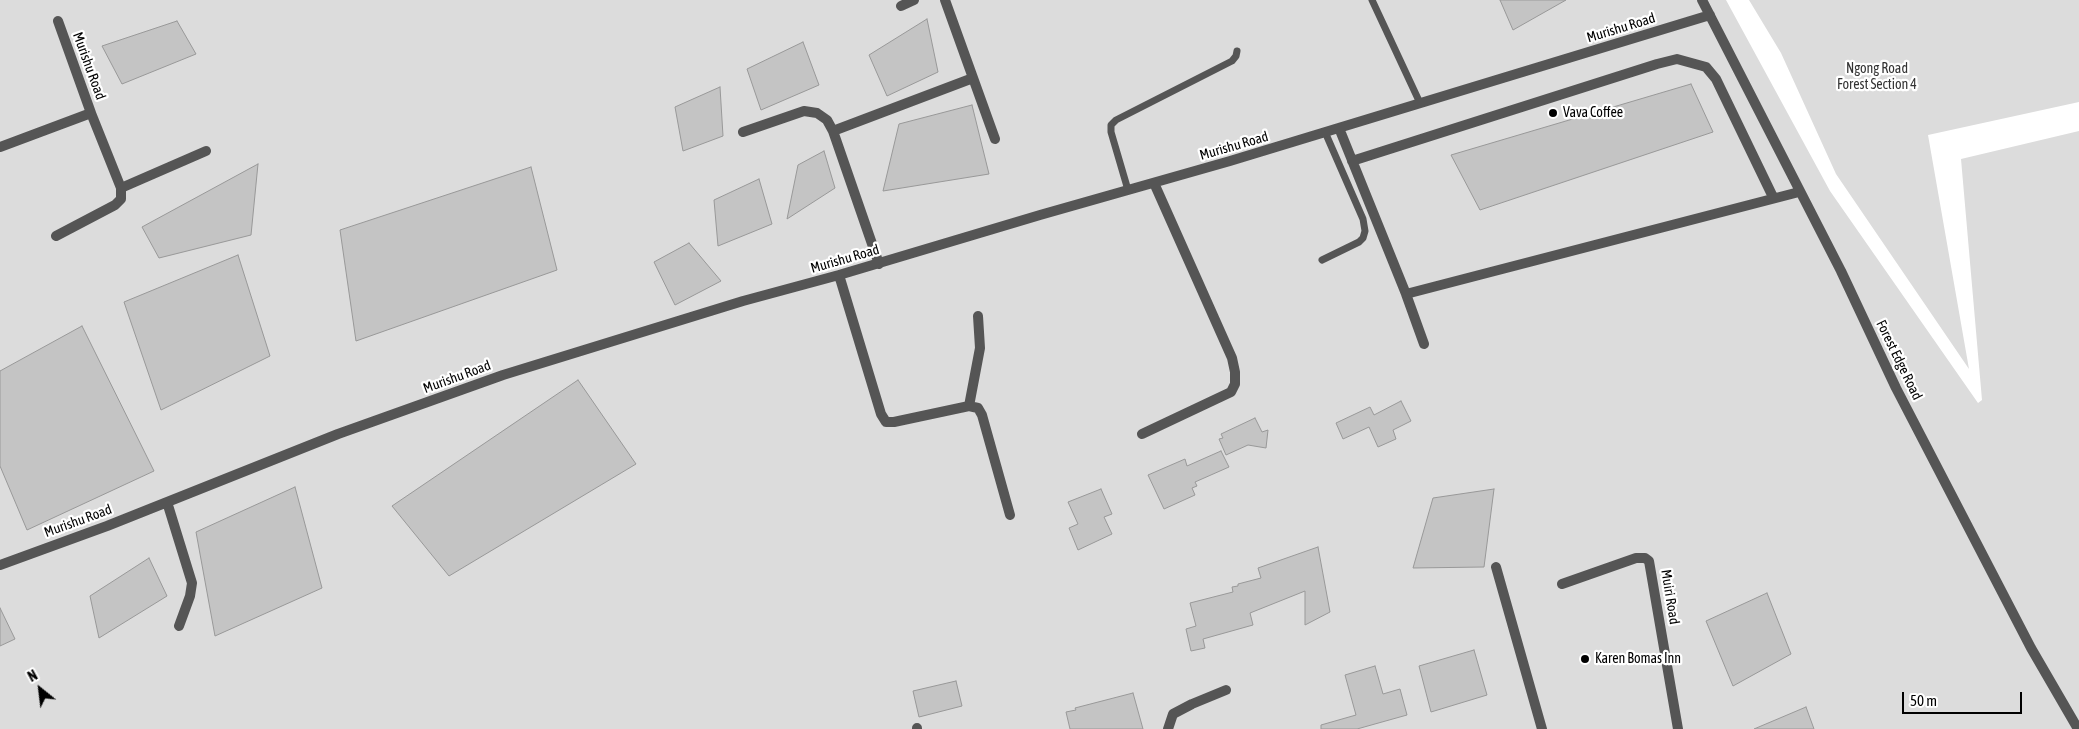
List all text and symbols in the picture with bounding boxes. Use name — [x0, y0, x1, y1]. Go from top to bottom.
street label: Murishu Road — [1585, 10, 1657, 46]
street label: Murishu Road — [69, 30, 109, 102]
park label: Ngong Road Forest Section 4 — [1837, 61, 1917, 94]
place label: Vava Coffee — [1563, 105, 1623, 121]
marker: Vava Coffee — [1547, 107, 1559, 119]
street label: Murishu Road — [1198, 128, 1270, 164]
street label: Murishu Road — [809, 241, 881, 277]
street label: Forest Edge Road — [1872, 317, 1926, 403]
street label: Murishu Road — [421, 357, 493, 397]
street label: Murishu Road — [42, 501, 114, 541]
street label: Muiri Road — [1657, 568, 1683, 626]
place label: Karen Bomas Inn — [1595, 651, 1681, 667]
marker: Karen Bomas Inn — [1579, 653, 1591, 665]
north arrow — [15, 664, 65, 714]
text: N — [25, 667, 40, 685]
scale bar — [1904, 682, 2024, 714]
text: 50 m — [1910, 692, 1937, 709]

